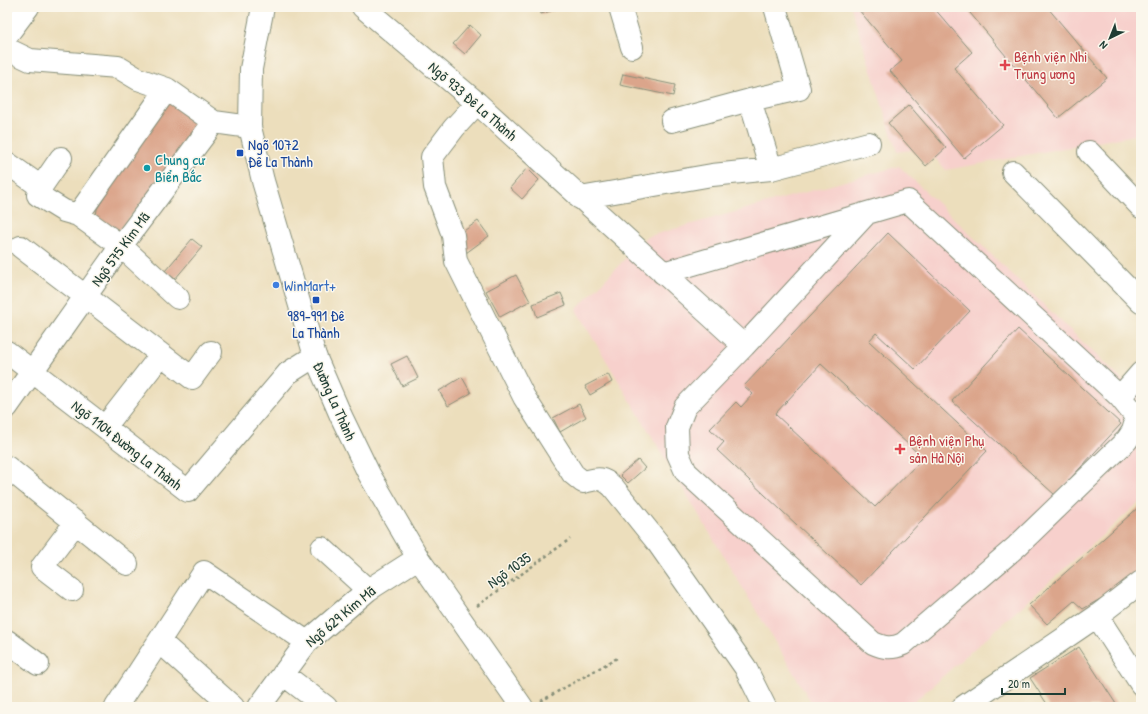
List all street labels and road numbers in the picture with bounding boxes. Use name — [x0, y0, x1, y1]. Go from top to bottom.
street label: Ngõ 933 Đê La Thành — [424, 57, 522, 145]
street label: Ngõ 575 Kim Mã — [86, 207, 154, 291]
street label: Đường La Thành — [308, 358, 362, 444]
street label: Ngõ 1104 Đường La Thành — [67, 395, 187, 495]
street label: Ngõ 1035 — [483, 547, 536, 593]
street label: Ngõ 629 Kim Mã — [300, 580, 380, 652]

